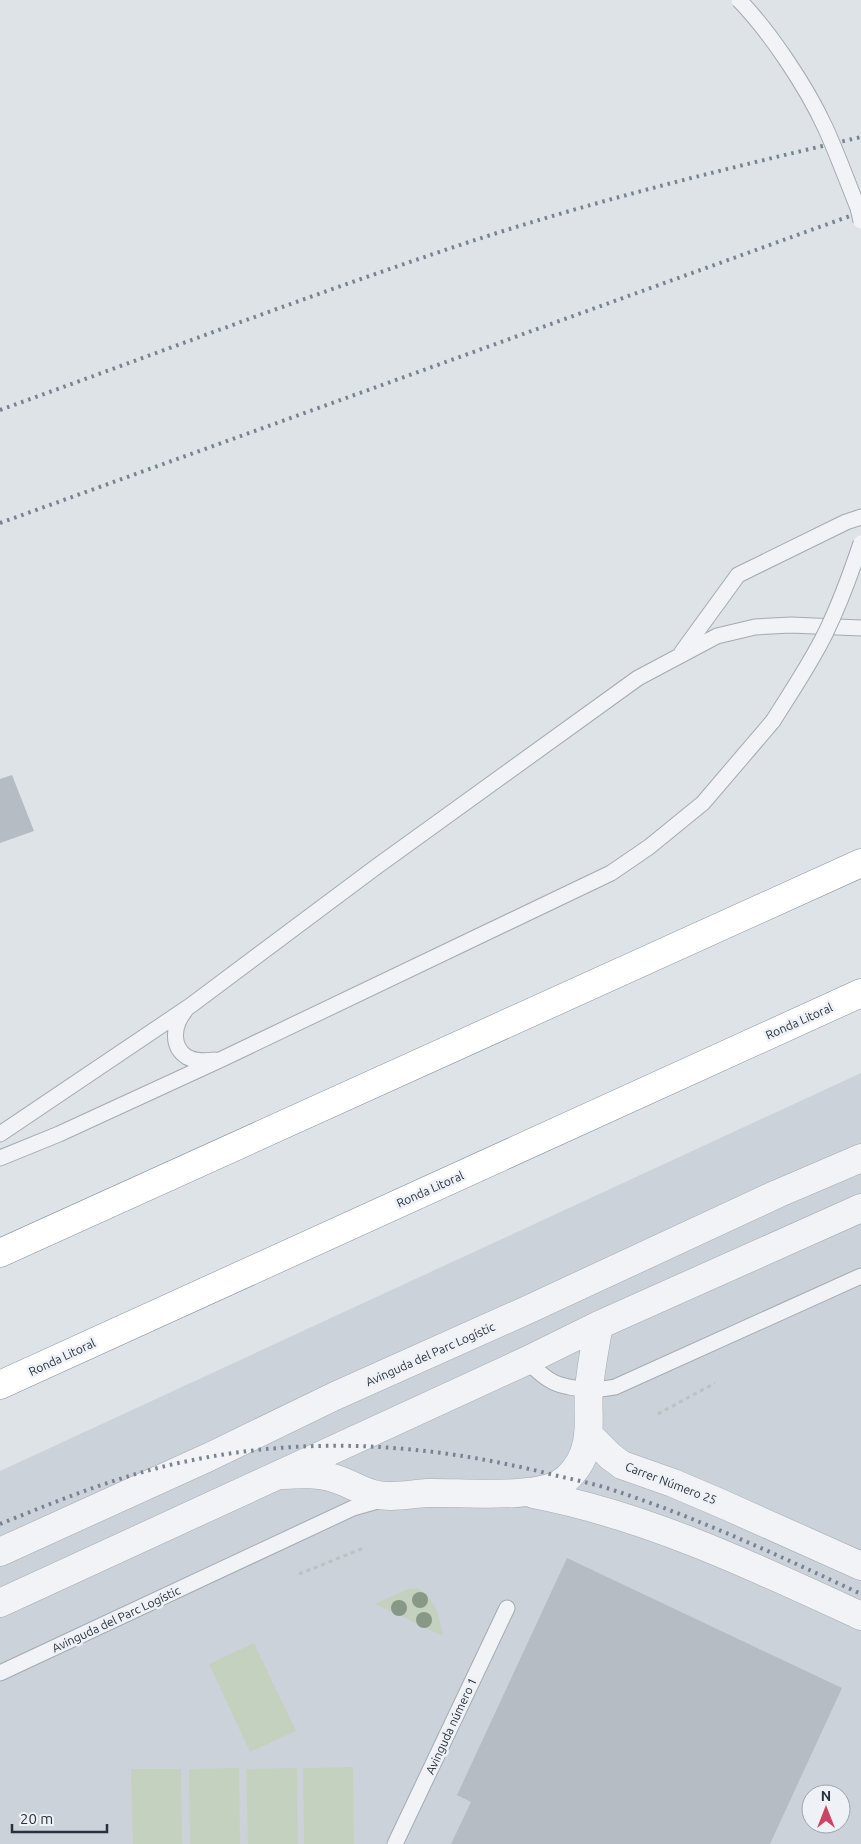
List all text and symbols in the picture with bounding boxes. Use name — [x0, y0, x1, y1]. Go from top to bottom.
street label: Ronda Litoral — [764, 1000, 834, 1042]
street label: Ronda Litoral — [395, 1168, 465, 1210]
street label: Avinguda del Parc Logístic — [363, 1319, 497, 1388]
street label: Ronda Litoral — [27, 1336, 97, 1378]
street label: Carrer Número 25 — [623, 1460, 719, 1506]
street label: Avinguda del Parc Logístic — [50, 1583, 183, 1654]
street label: Avinguda número 1 — [423, 1676, 479, 1776]
north arrow — [801, 1784, 851, 1834]
text: N — [821, 1788, 831, 1804]
scale bar — [12, 1802, 108, 1834]
text: 20 m — [20, 1810, 53, 1827]

